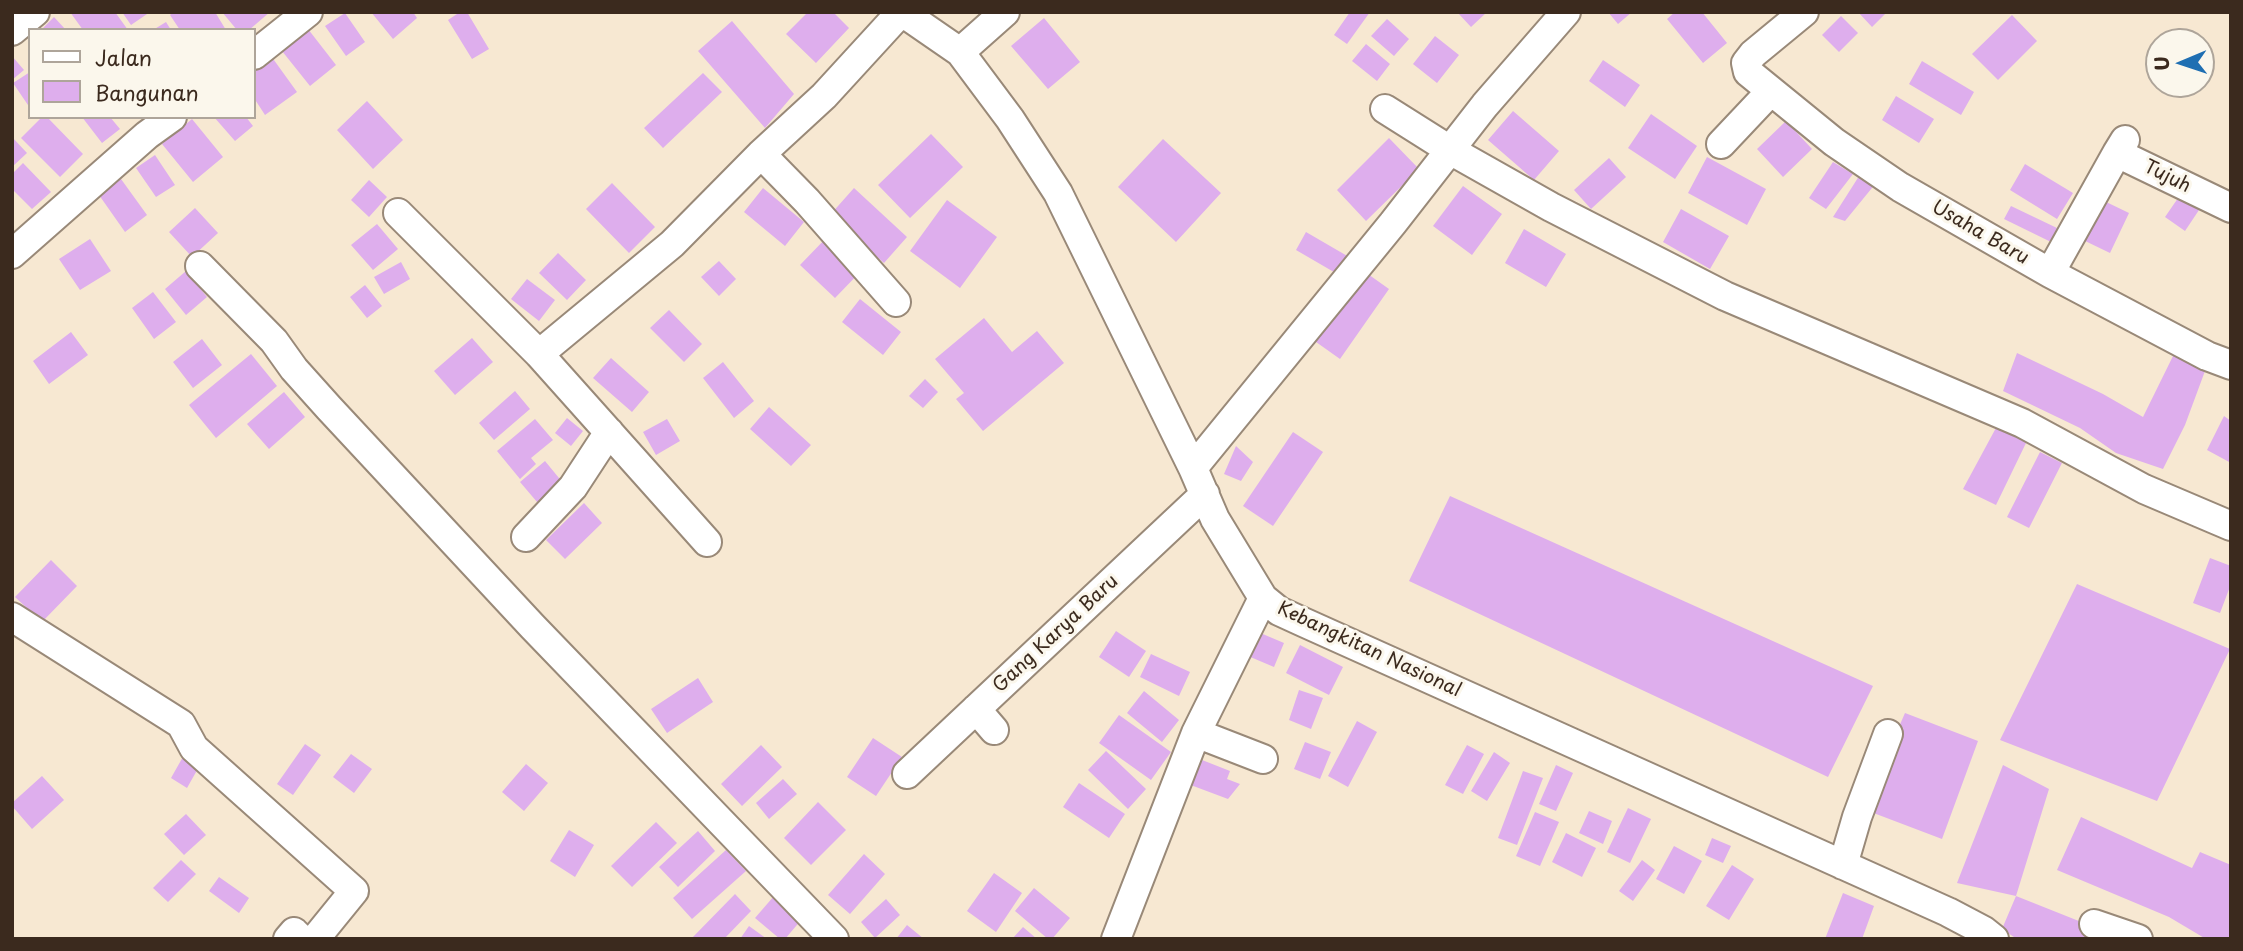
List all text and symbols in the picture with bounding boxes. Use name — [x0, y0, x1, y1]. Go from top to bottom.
legend — [28, 28, 256, 119]
north arrow — [2145, 28, 2215, 98]
text: Jalan — [95, 41, 152, 73]
text: U — [2147, 56, 2175, 71]
text: Bangunan — [95, 76, 199, 108]
street label: Tujuh — [2140, 156, 2194, 198]
street label: Usaha Baru — [1927, 196, 2033, 270]
street label: Gang Karya Baru — [989, 570, 1123, 698]
street label: Kebangkitan Nasional — [1274, 597, 1464, 703]

